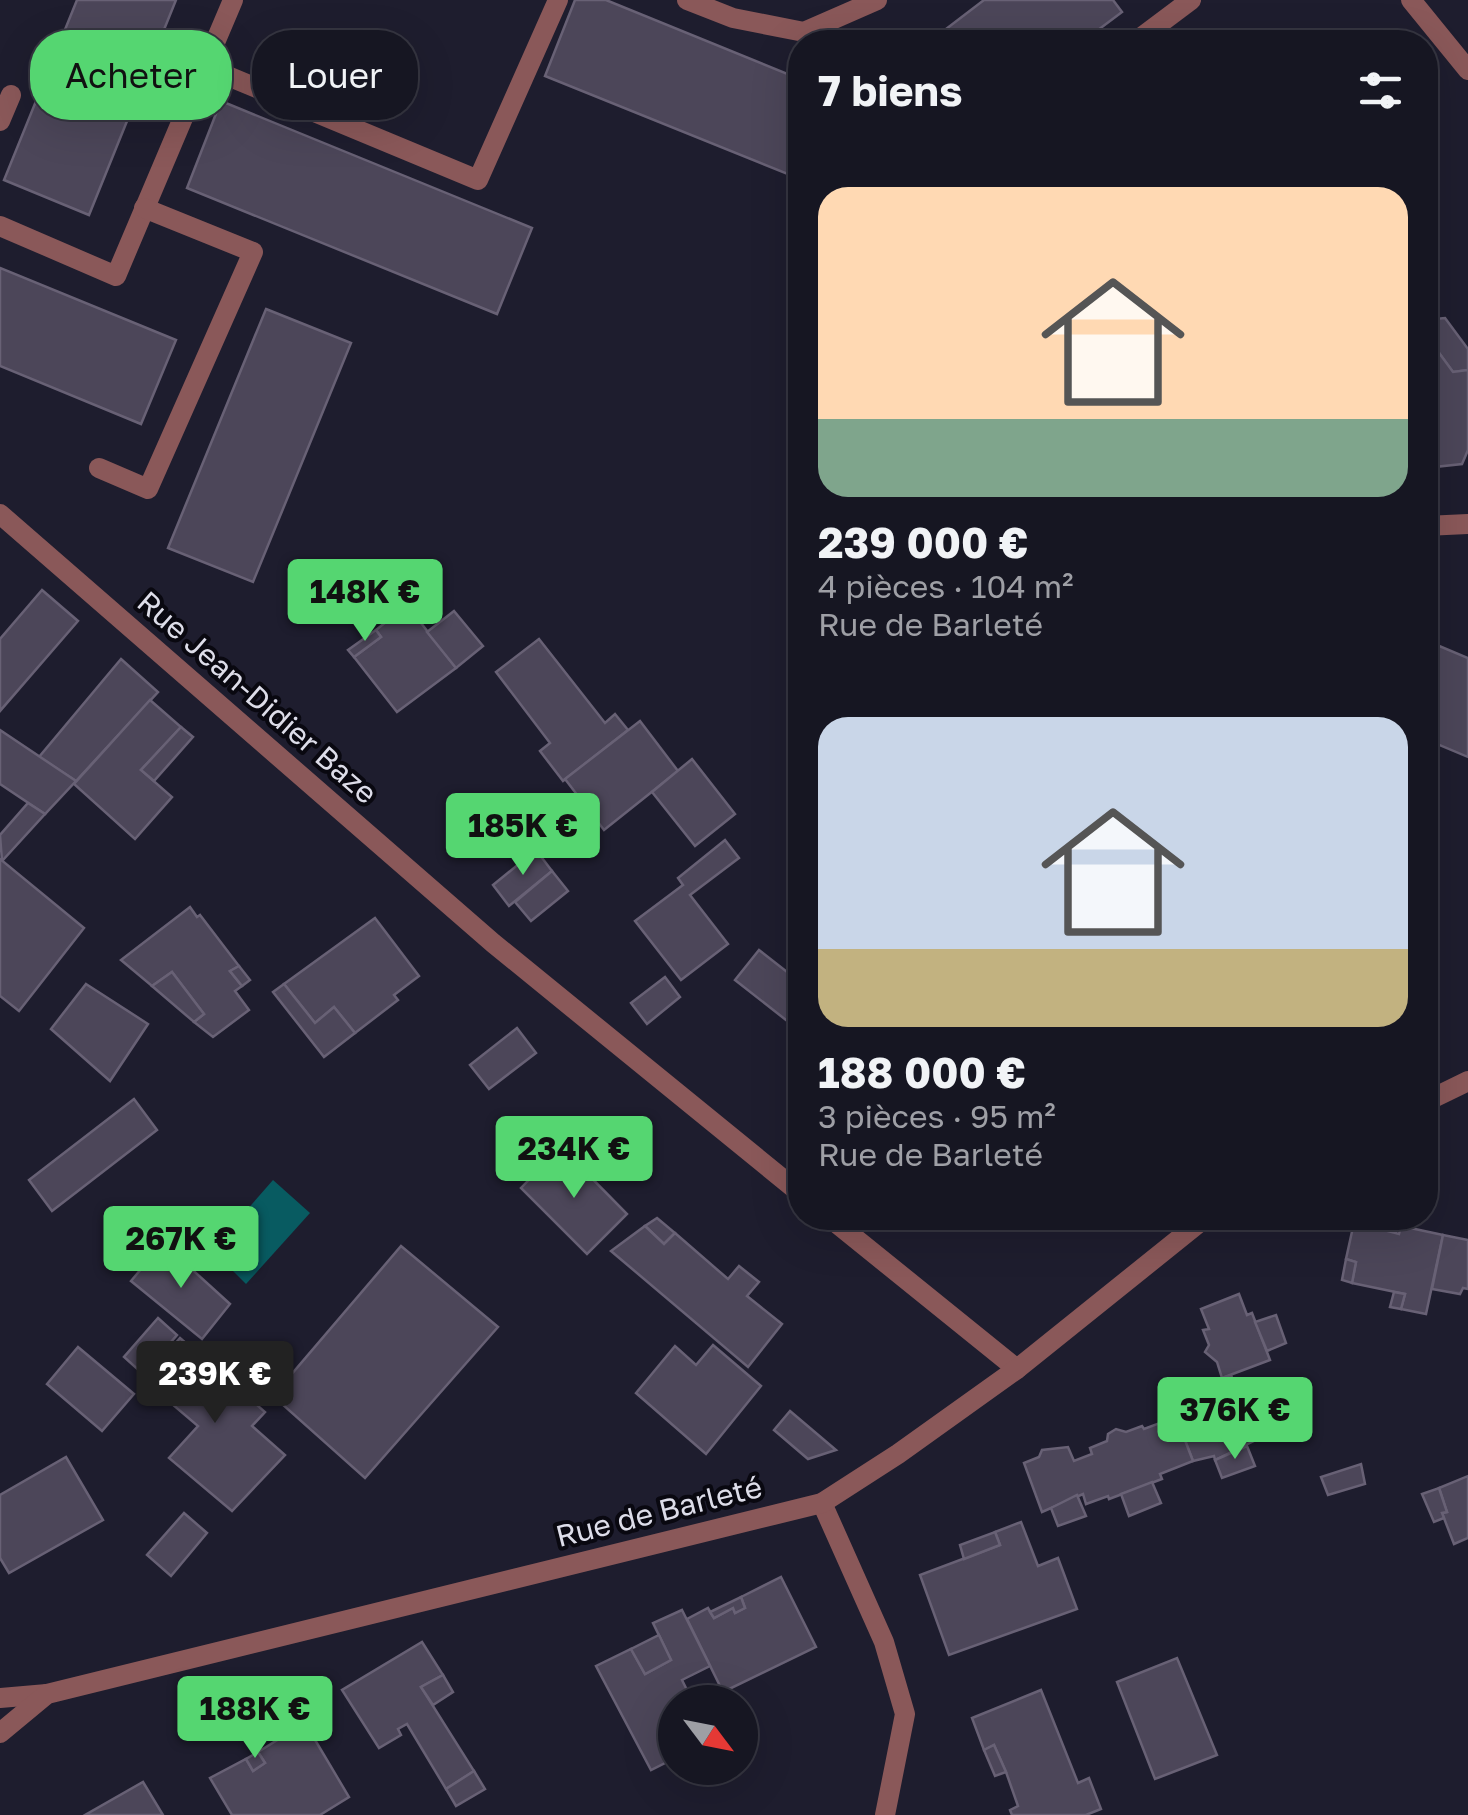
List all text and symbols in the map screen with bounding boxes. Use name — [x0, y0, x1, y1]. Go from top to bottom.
chip: Acheter — [30, 30, 232, 120]
chip: Louer — [252, 30, 418, 120]
icon: filters — [1353, 63, 1408, 118]
text: 7 biens — [818, 65, 962, 115]
icon: home — [1023, 252, 1203, 432]
text: 239 000 € — [818, 517, 1028, 567]
pin: 148K € — [284, 559, 446, 644]
text: 4 pièces · 104 m² — [818, 567, 1074, 605]
text: 148K € — [310, 572, 420, 610]
street label: Rue Jean-Didier Baze — [131, 583, 385, 811]
text: Rue de Barleté — [818, 605, 1043, 643]
icon: home — [1023, 782, 1203, 962]
pin: 185K € — [442, 793, 604, 878]
text: 185K € — [468, 806, 578, 844]
text: 188 000 € — [818, 1047, 1026, 1097]
text: 3 pièces · 95 m² — [818, 1097, 1056, 1135]
pin: 234K € — [493, 1116, 655, 1201]
text: 234K € — [518, 1129, 630, 1167]
text: Rue de Barleté — [818, 1135, 1043, 1173]
pin: 267K € — [100, 1206, 262, 1291]
text: 267K € — [125, 1219, 237, 1257]
pin: 239K € — [134, 1341, 296, 1426]
text: 239K € — [158, 1354, 272, 1392]
pin: 376K € — [1154, 1377, 1316, 1462]
text: 376K € — [1179, 1390, 1291, 1428]
street label: Rue de Barleté — [552, 1468, 766, 1554]
pin: 188K € — [174, 1676, 336, 1761]
north arrow — [658, 1685, 758, 1785]
map controls — [658, 1685, 758, 1785]
text: 188K € — [199, 1689, 311, 1727]

